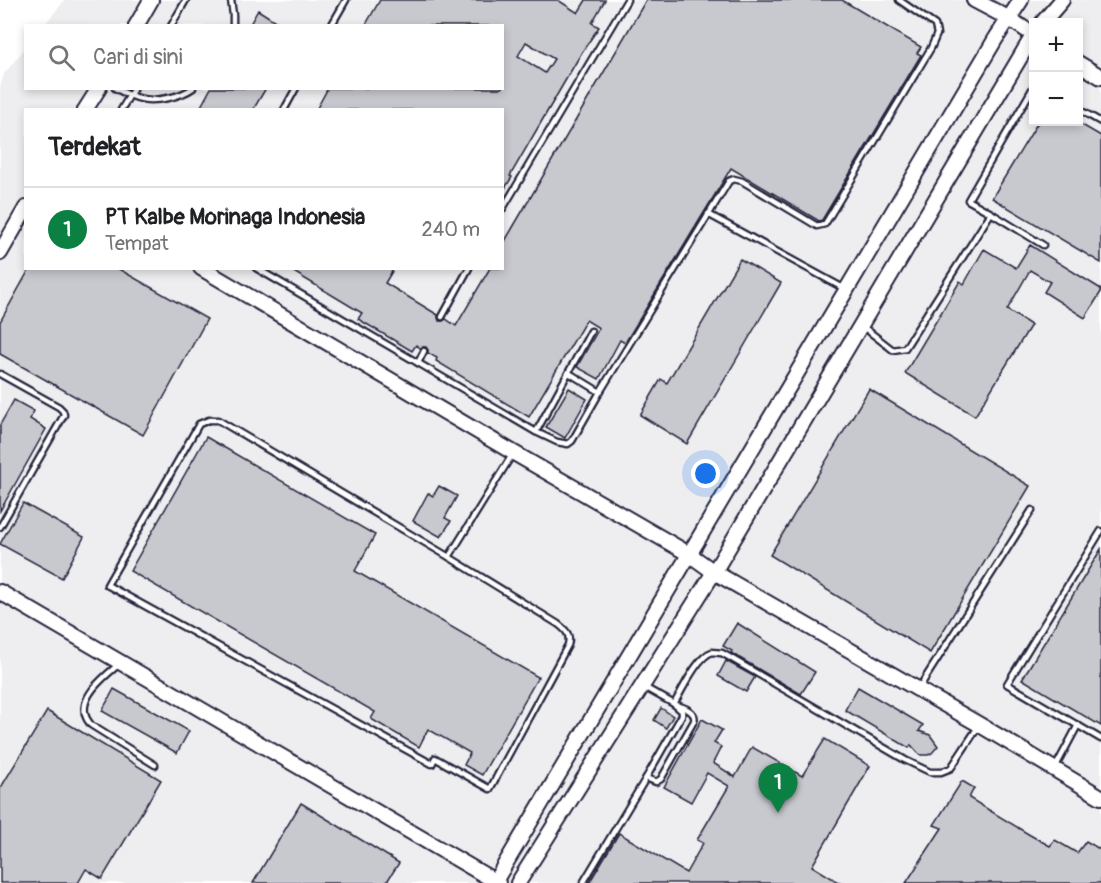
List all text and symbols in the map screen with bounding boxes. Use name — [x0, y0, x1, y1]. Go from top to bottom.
map controls — [1029, 18, 1083, 126]
button: + — [1029, 18, 1083, 72]
search box — [24, 24, 504, 90]
icon: search — [45, 41, 78, 74]
text: Cari di sini — [93, 43, 183, 71]
button: − — [1029, 72, 1083, 126]
text: Terdekat — [48, 131, 141, 163]
text: PT Kalbe Morinaga Indonesia — [105, 203, 365, 231]
text: 1 — [64, 217, 71, 242]
text: 240 m — [421, 217, 480, 242]
text: Tempat — [105, 231, 169, 256]
your location — [691, 459, 720, 488]
pin: 1 — [758, 764, 798, 813]

